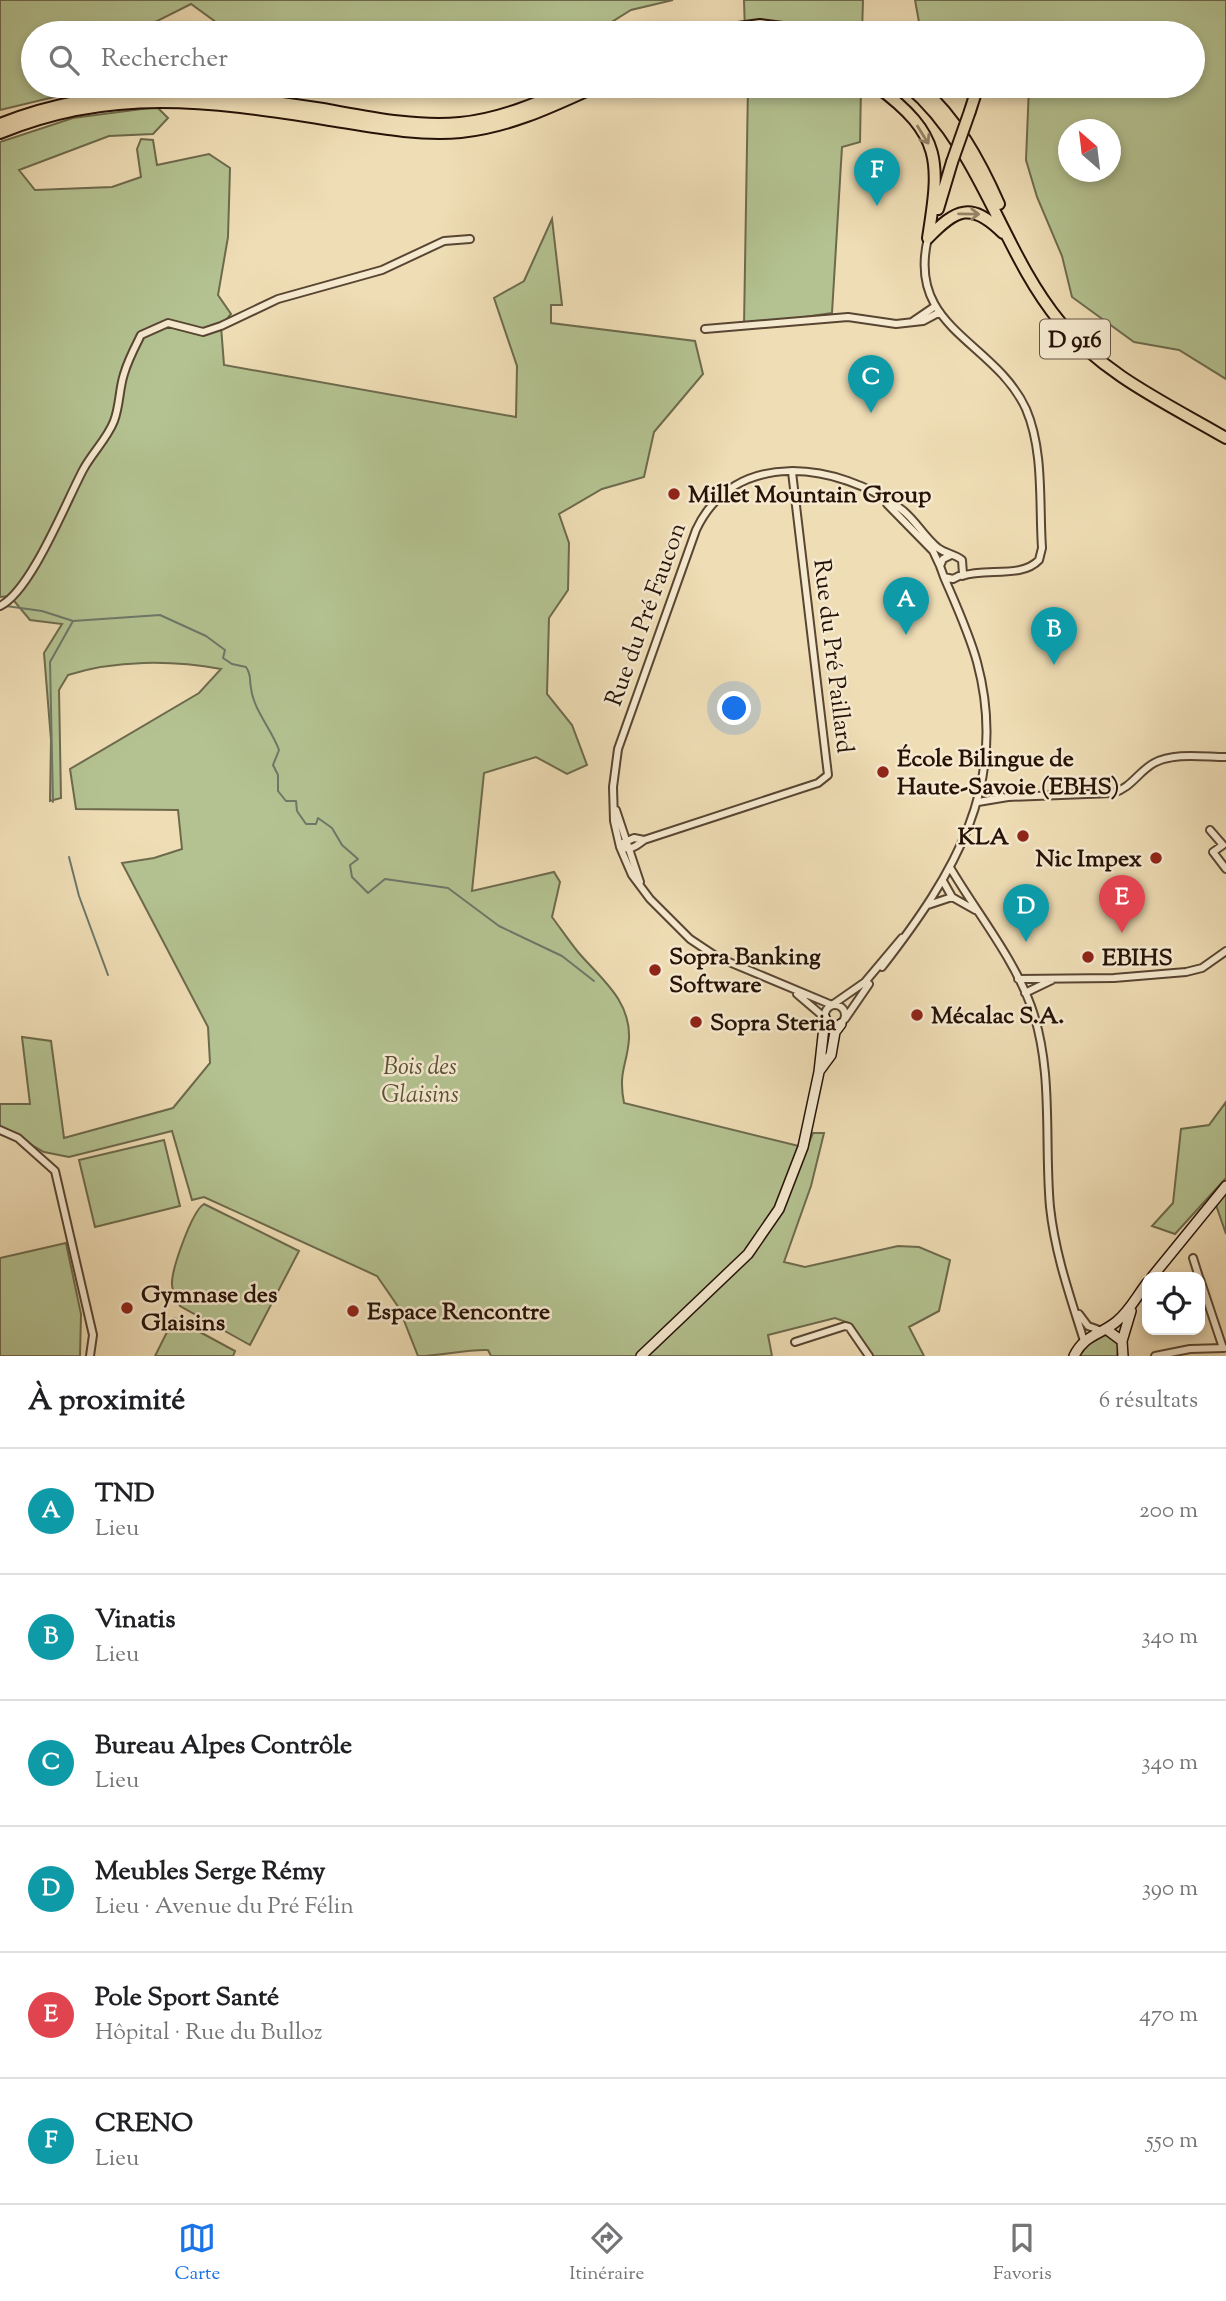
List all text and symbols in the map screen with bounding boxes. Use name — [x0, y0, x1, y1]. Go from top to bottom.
search box — [21, 21, 1205, 98]
icon: search — [45, 41, 83, 79]
text: Rechercher — [101, 41, 228, 78]
north arrow — [1058, 119, 1121, 182]
one-way arrow — [916, 124, 930, 144]
pin: F — [854, 148, 900, 206]
one-way arrow — [957, 207, 980, 221]
road number: D 916 — [1040, 320, 1110, 358]
pin: C — [848, 355, 894, 413]
place label: Millet Mountain Group — [688, 479, 931, 513]
marker: Millet Mountain Group — [666, 486, 682, 502]
street label: Rue du Pré Faucon — [598, 518, 696, 711]
street label: Rue du Pré Paillard — [803, 557, 861, 756]
pin: A — [883, 577, 929, 635]
pin: B — [1031, 607, 1077, 665]
your location — [717, 691, 751, 725]
place label: École Bilingue de Haute-Savoie (EBHS) — [897, 743, 1119, 805]
marker: École Bilingue de Haute-Savoie (EBHS) — [875, 764, 891, 780]
place label: KLA — [958, 821, 1010, 855]
marker: KLA — [1015, 828, 1031, 844]
place label: Nic Impex — [1035, 843, 1142, 877]
marker: Nic Impex — [1148, 850, 1164, 866]
pin: E — [1099, 875, 1145, 933]
pin: D — [1003, 884, 1049, 942]
place label: Sopra Banking Software — [669, 941, 821, 1003]
place label: EBIHS — [1102, 942, 1173, 976]
marker: EBIHS — [1080, 949, 1096, 965]
marker: Sopra Banking Software — [647, 962, 663, 978]
place label: Mécalac S.A. — [931, 1000, 1064, 1034]
place label: Sopra Steria — [710, 1007, 837, 1041]
marker: Mécalac S.A. — [909, 1007, 925, 1023]
marker: Sopra Steria — [688, 1014, 704, 1030]
park label: Bois des Glaisins — [381, 1051, 459, 1113]
map controls — [1142, 1272, 1205, 1335]
button: locate — [1142, 1272, 1205, 1335]
place label: Gymnase des Glaisins — [141, 1279, 277, 1341]
place label: Espace Rencontre — [367, 1296, 550, 1330]
marker: Gymnase des Glaisins — [119, 1300, 135, 1316]
marker: Espace Rencontre — [345, 1303, 361, 1319]
text: À proximité — [28, 1380, 185, 1423]
text: 6 résultats — [1099, 1385, 1198, 1418]
text: TND — [95, 1476, 155, 1513]
text: A — [42, 1495, 60, 1528]
text: 200 m — [1139, 1495, 1198, 1528]
text: Lieu — [95, 1513, 139, 1546]
text: Vinatis — [95, 1602, 175, 1639]
text: B — [44, 1621, 58, 1654]
text: 340 m — [1141, 1621, 1198, 1654]
text: Lieu — [95, 1639, 139, 1672]
text: Bureau Alpes Contrôle — [95, 1728, 352, 1765]
text: C — [42, 1747, 60, 1780]
text: 340 m — [1141, 1747, 1198, 1780]
text: Lieu — [95, 1765, 139, 1798]
text: Meubles Serge Rémy — [95, 1854, 326, 1891]
text: D — [42, 1873, 60, 1906]
text: 390 m — [1142, 1873, 1198, 1906]
text: Lieu · Avenue du Pré Félin — [95, 1891, 354, 1924]
text: Pole Sport Santé — [95, 1980, 279, 2017]
text: E — [44, 1999, 58, 2032]
text: 470 m — [1139, 1999, 1198, 2032]
text: Hôpital · Rue du Bulloz — [95, 2017, 322, 2050]
text: CRENO — [95, 2106, 193, 2143]
text: F — [45, 2125, 57, 2158]
text: 550 m — [1146, 2125, 1198, 2158]
text: Lieu — [95, 2143, 139, 2176]
tab: Carte — [174, 2219, 220, 2288]
tab: Itinéraire — [569, 2219, 644, 2288]
tab: Favoris — [993, 2219, 1052, 2288]

